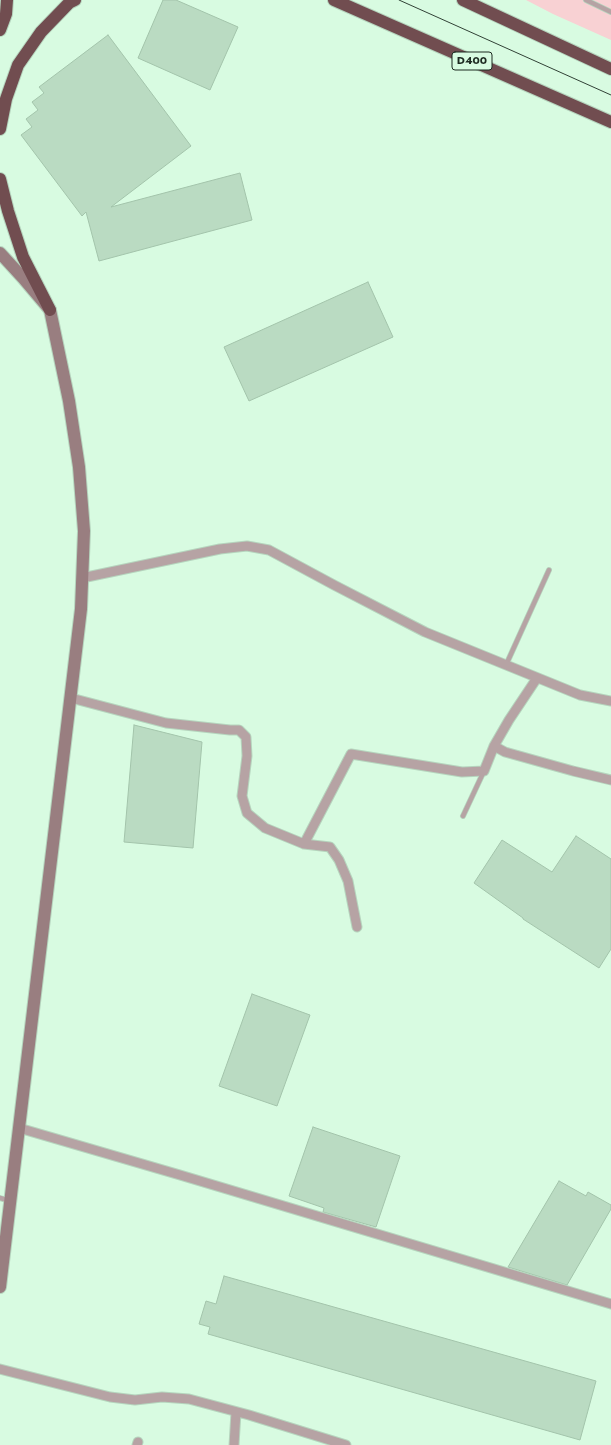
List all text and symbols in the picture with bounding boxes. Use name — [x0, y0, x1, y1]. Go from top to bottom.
road number: D400 — [452, 52, 492, 70]

